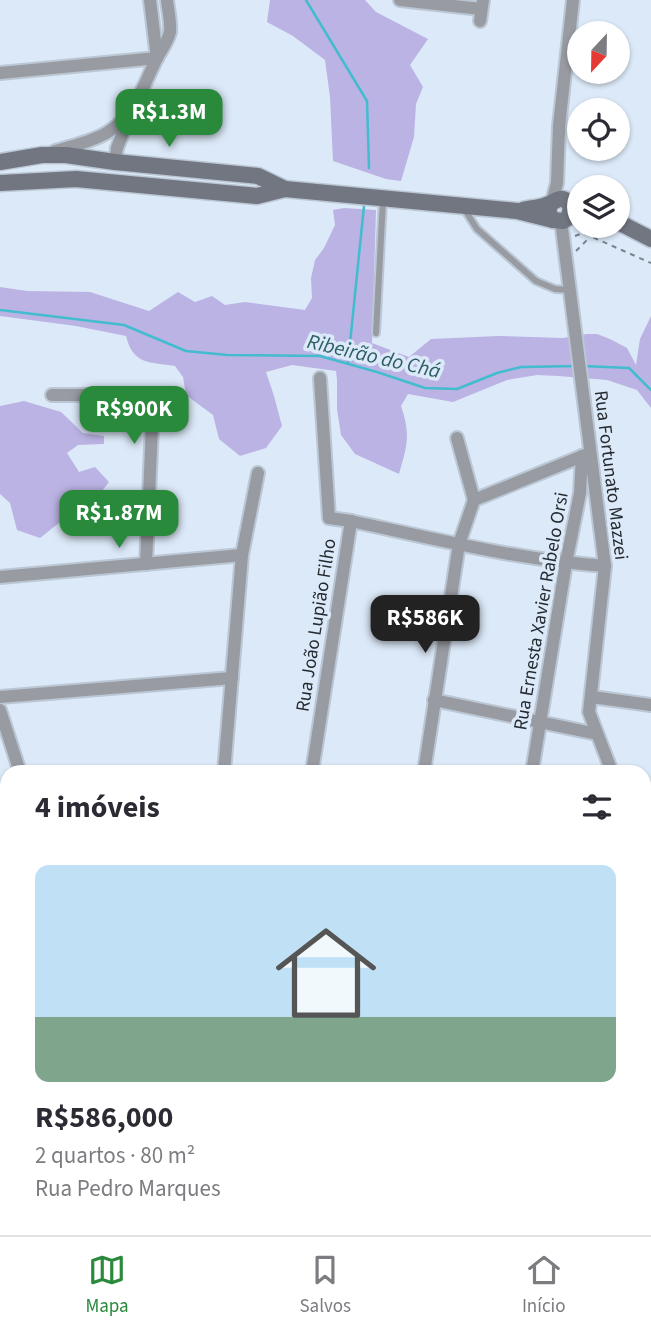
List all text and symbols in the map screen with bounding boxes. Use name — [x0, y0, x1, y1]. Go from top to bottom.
north arrow — [567, 21, 630, 84]
map controls — [567, 21, 630, 238]
pin: R$1.3M — [112, 90, 226, 149]
text: R$1.3M — [132, 95, 206, 128]
button: locate — [567, 98, 630, 161]
button: layers — [567, 175, 630, 238]
water label: Ribeirão do Chá — [304, 326, 444, 386]
pin: R$900K — [77, 386, 191, 446]
street label: Rua Fortunato Mazzei — [587, 389, 634, 562]
text: R$900K — [96, 392, 172, 425]
pin: R$1.87M — [54, 490, 184, 550]
street label: Rua Ernesta Xavier Rabelo Orsi — [507, 490, 576, 732]
text: R$1.87M — [75, 496, 163, 529]
street label: Rua João Lupião Filho — [289, 537, 344, 714]
pin: R$586K — [368, 596, 482, 655]
text: R$586K — [387, 601, 463, 634]
text: 4 imóveis — [35, 786, 160, 829]
icon: filters — [578, 788, 616, 826]
icon: home — [263, 910, 389, 1036]
text: R$586,000 — [35, 1096, 173, 1139]
text: 2 quartos · 80 m² — [35, 1139, 195, 1172]
text: Rua Pedro Marques — [35, 1172, 221, 1205]
tab: Mapa — [85, 1251, 129, 1320]
tab: Salvos — [299, 1251, 351, 1320]
tab: Início — [522, 1251, 566, 1320]

